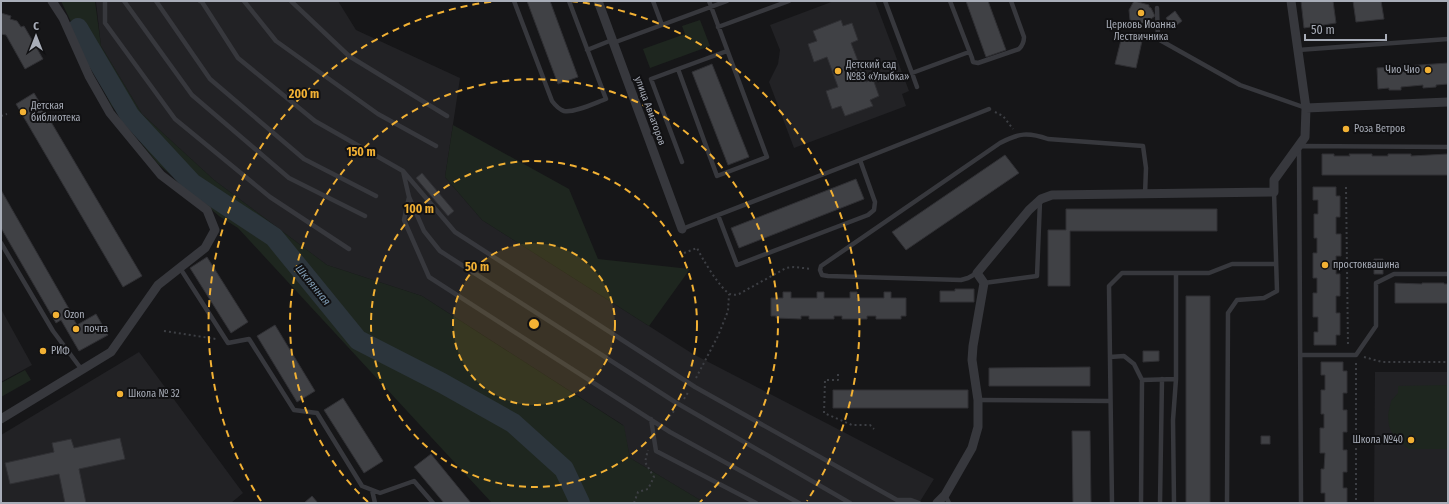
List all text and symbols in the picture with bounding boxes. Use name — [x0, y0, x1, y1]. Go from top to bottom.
marker: Церковь Иоанна Лествичника — [1136, 8, 1146, 18]
north arrow — [16, 16, 56, 56]
scale bar — [1305, 16, 1386, 42]
place label: Церковь Иоанна Лествичника — [1106, 19, 1176, 43]
text: С — [33, 20, 39, 33]
text: 50 m — [1311, 23, 1335, 37]
place label: Детский сад №83 «Улыбка» — [845, 59, 909, 83]
place label: Чио Чио — [1385, 64, 1420, 76]
marker: Чио Чио — [1423, 65, 1433, 75]
marker: Детский сад №83 «Улыбка» — [833, 66, 843, 76]
street label: улица Авиаторов — [632, 75, 668, 147]
text: 200 m — [288, 87, 319, 101]
place label: Детская библиотека — [30, 100, 80, 124]
marker: Детская библиотека — [18, 107, 28, 117]
place label: Роза Ветров — [1354, 123, 1405, 135]
marker: Роза Ветров — [1341, 124, 1351, 134]
text: 150 m — [346, 145, 376, 159]
text: 100 m — [404, 202, 434, 216]
place label: простоквашина — [1333, 259, 1400, 271]
text: 50 m — [465, 260, 489, 274]
marker: простоквашина — [1320, 260, 1330, 270]
water label: Шклянная — [293, 262, 333, 308]
place label: Ozon — [64, 309, 85, 321]
marker: Ozon — [51, 310, 61, 320]
centre of rings — [527, 317, 541, 331]
place label: почта — [84, 323, 108, 335]
marker: почта — [71, 324, 81, 334]
place label: РИФ — [51, 345, 70, 357]
marker: РИФ — [38, 346, 48, 356]
place label: Школа № 32 — [128, 388, 180, 400]
marker: Школа № 32 — [115, 389, 125, 399]
place label: Школа №40 — [1353, 434, 1403, 446]
marker: Школа №40 — [1406, 435, 1416, 445]

